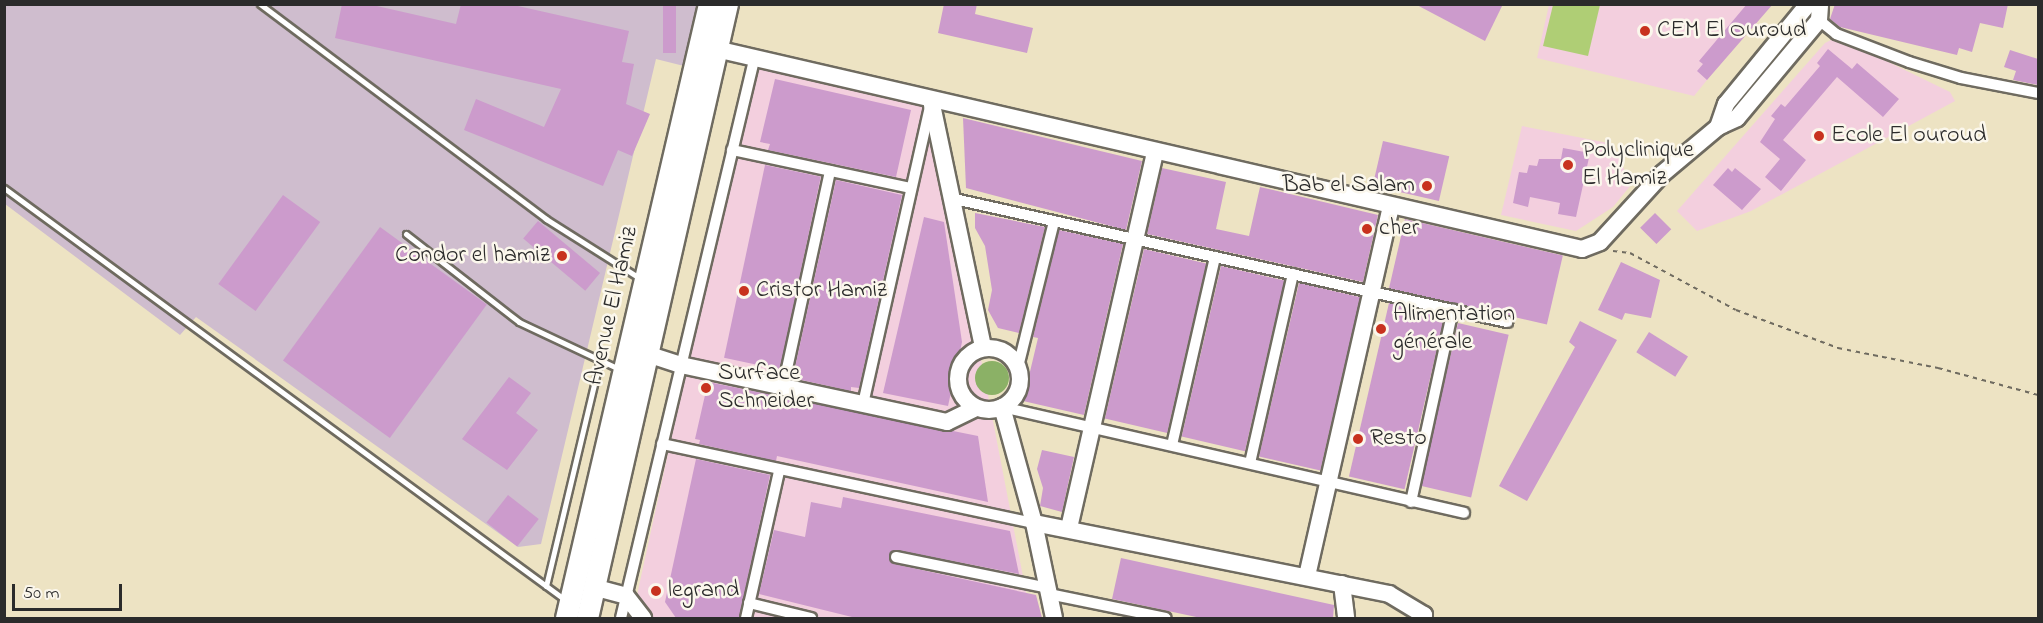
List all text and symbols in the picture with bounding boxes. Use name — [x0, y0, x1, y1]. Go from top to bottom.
place label: CEM El Ouroud — [1657, 17, 1806, 45]
marker: CEM El Ouroud — [1638, 24, 1652, 38]
place label: Ecole El ouroud — [1831, 122, 1987, 150]
marker: Ecole El ouroud — [1812, 129, 1826, 143]
place label: Polyclinique El Hamiz — [1582, 137, 1694, 193]
marker: Polyclinique El Hamiz — [1559, 156, 1577, 174]
place label: Bab el Salam — [1282, 172, 1415, 200]
marker: Bab el Salam — [1420, 179, 1434, 193]
place label: cher — [1379, 215, 1419, 243]
marker: cher — [1360, 222, 1374, 236]
street label: Avenue El Hamiz — [581, 224, 645, 388]
place label: Condor el hamiz — [395, 242, 550, 270]
marker: Condor el hamiz — [555, 249, 569, 263]
place label: Cristor Hamiz — [756, 277, 887, 305]
marker: Cristor Hamiz — [737, 284, 751, 298]
place label: Alimentation générale — [1393, 301, 1515, 357]
marker: Alimentation générale — [1374, 322, 1388, 336]
place label: Surface Schneider — [718, 360, 814, 416]
marker: Surface Schneider — [699, 381, 713, 395]
place label: Resto — [1370, 425, 1427, 453]
marker: Resto — [1351, 432, 1365, 446]
scale bar — [15, 572, 124, 610]
place label: legrand — [668, 577, 739, 605]
text: 50 m — [23, 581, 60, 607]
marker: legrand — [649, 584, 663, 598]

